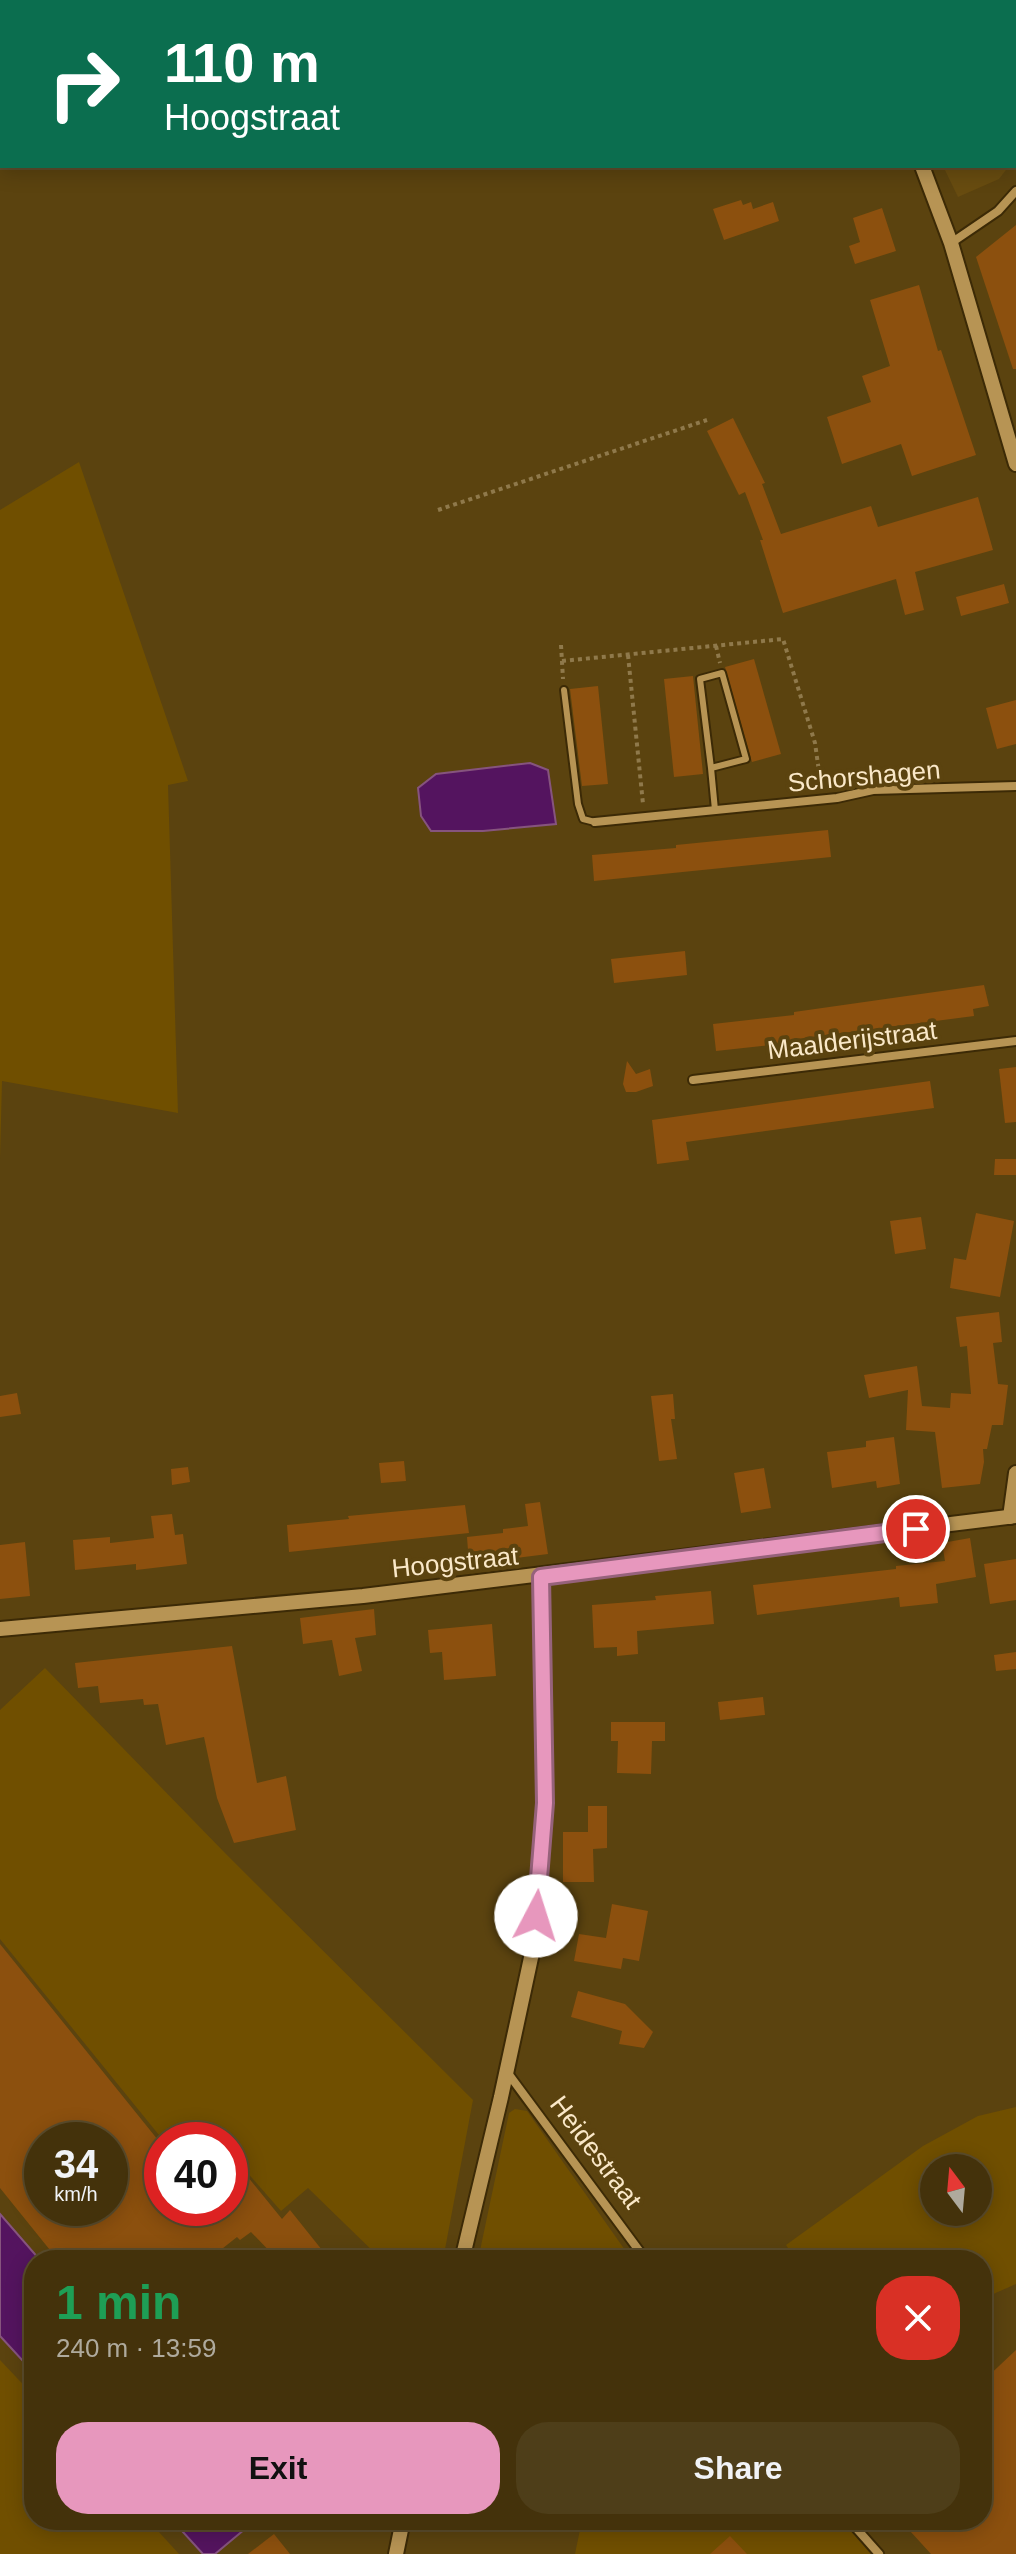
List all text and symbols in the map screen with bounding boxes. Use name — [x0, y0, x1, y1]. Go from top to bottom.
text: 110 m — [164, 31, 320, 94]
icon: right — [32, 32, 136, 136]
text: Hoogstraat — [164, 97, 340, 138]
street label: Schorshagen — [786, 754, 942, 798]
street label: Maalderijstraat — [766, 1015, 939, 1065]
pin — [882, 1495, 950, 1563]
icon: arrive — [894, 1507, 938, 1551]
street label: Hoogstraat — [390, 1540, 521, 1584]
position arrow — [494, 1874, 578, 1958]
street label: Heidestraat — [544, 2090, 648, 2215]
speed limit sign: 40 — [144, 2122, 248, 2226]
text: 34 — [54, 2142, 98, 2186]
north arrow — [920, 2154, 992, 2226]
map controls — [920, 2154, 992, 2226]
text: km/h — [54, 2183, 98, 2205]
text: 1 min — [56, 2276, 181, 2329]
button: close — [876, 2276, 960, 2360]
text: 240 m · 13:59 — [56, 2333, 216, 2363]
button: Exit — [56, 2422, 500, 2514]
button: Share — [516, 2422, 960, 2514]

